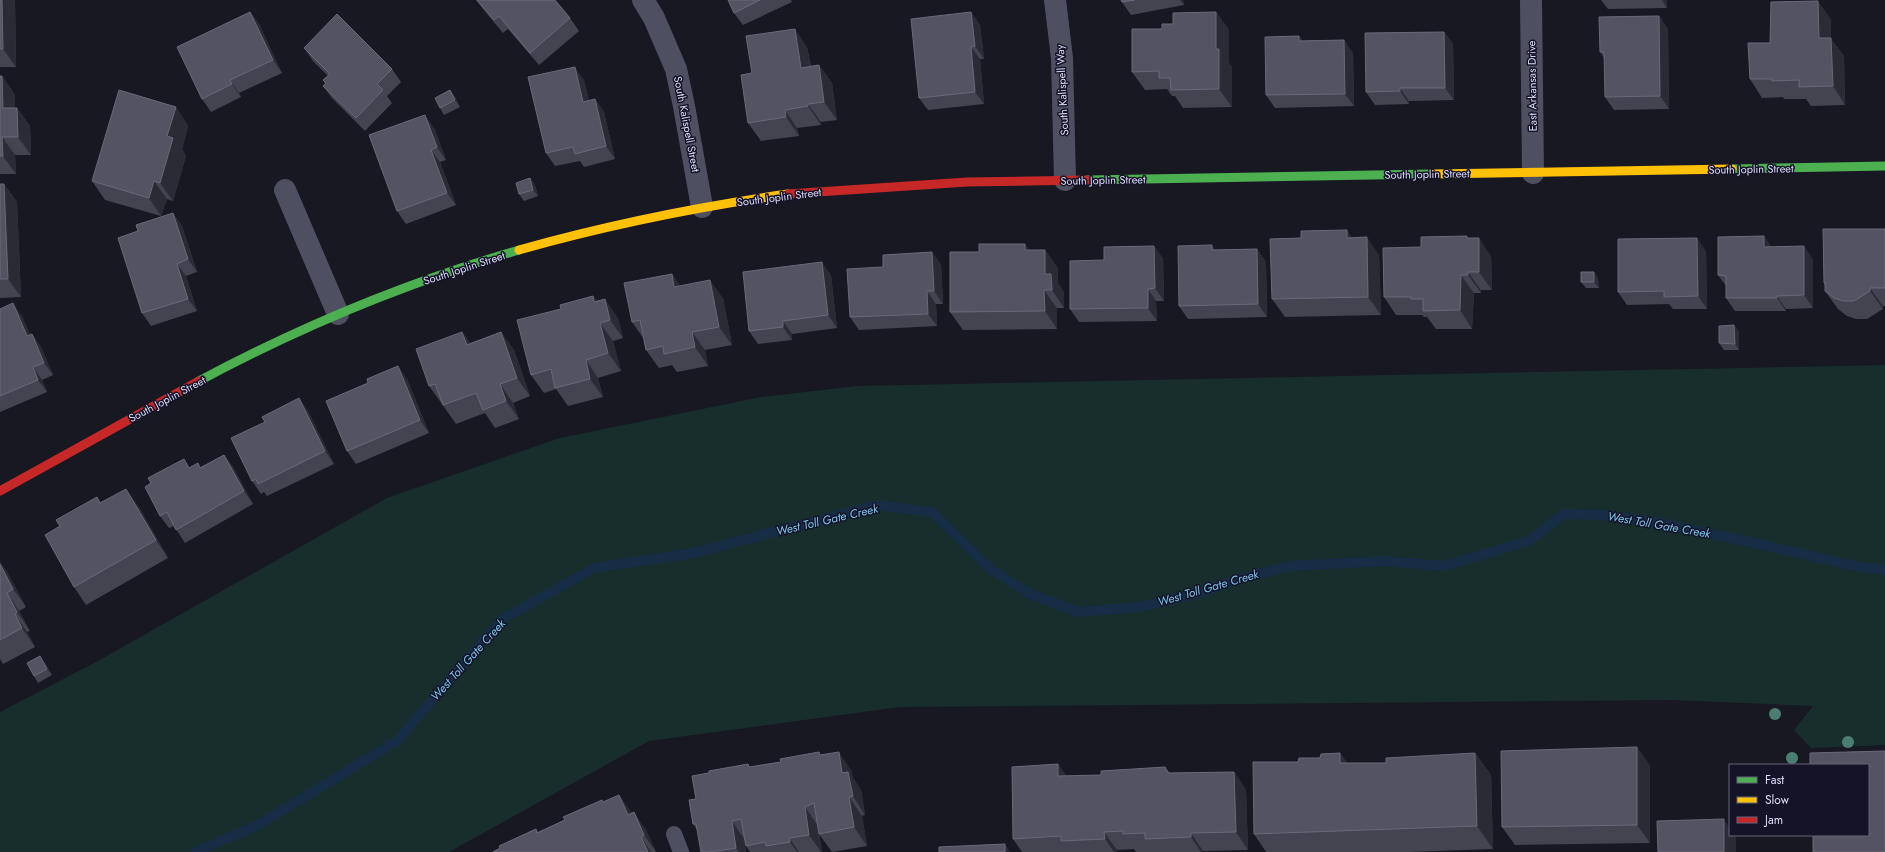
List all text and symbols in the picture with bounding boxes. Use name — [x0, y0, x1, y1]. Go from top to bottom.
street label: East Arkansas Drive — [1523, 40, 1541, 131]
street label: South Kalispell Way — [1052, 44, 1072, 136]
street label: South Kalispell Street — [670, 75, 704, 174]
street label: South Joplin Street — [1708, 160, 1794, 178]
street label: South Joplin Street — [1384, 165, 1470, 183]
street label: South Joplin Street — [1060, 171, 1146, 189]
street label: South Joplin Street — [736, 184, 823, 210]
street label: South Joplin Street — [421, 247, 507, 289]
street label: South Joplin Street — [126, 372, 209, 426]
water label: West Toll Gate Creek — [774, 499, 881, 540]
water label: West Toll Gate Creek — [1606, 507, 1713, 543]
water label: West Toll Gate Creek — [1155, 565, 1261, 611]
water label: West Toll Gate Creek — [426, 615, 510, 705]
legend — [1729, 764, 1869, 836]
text: Fast — [1765, 771, 1784, 789]
text: Slow — [1765, 791, 1790, 809]
text: Jam — [1763, 811, 1783, 829]

